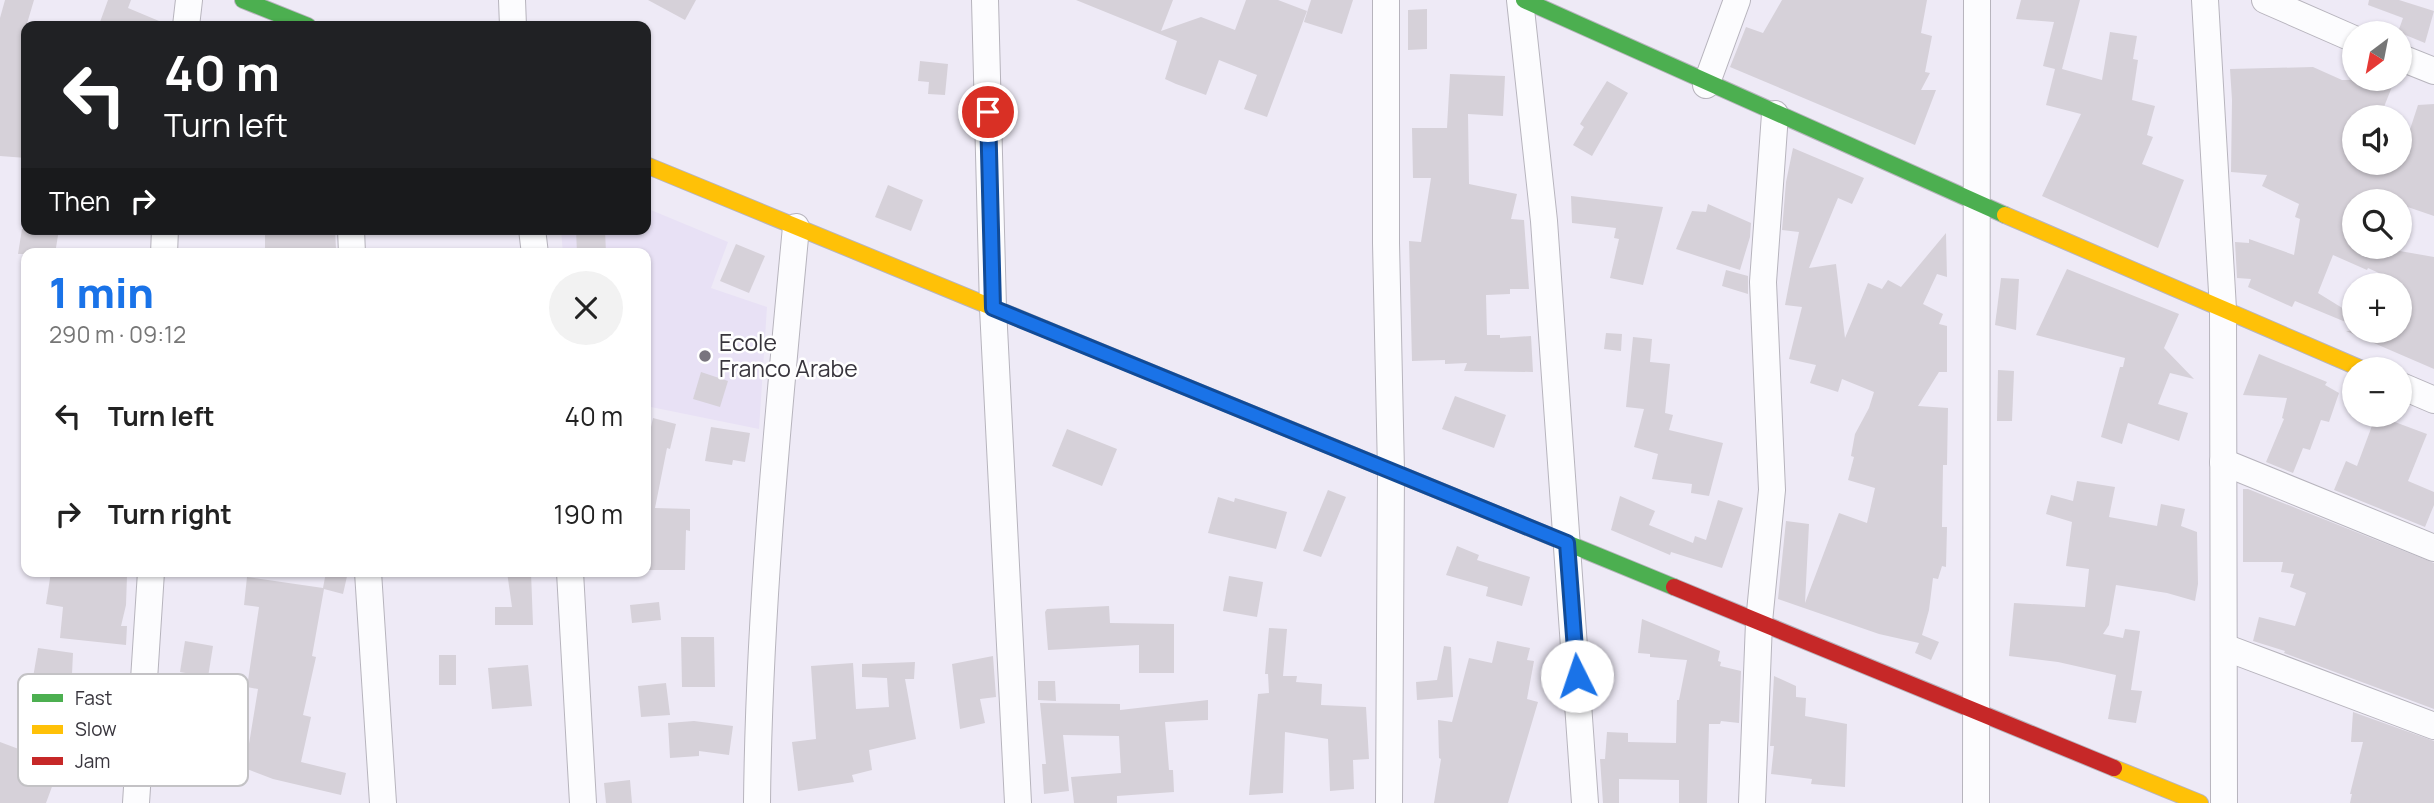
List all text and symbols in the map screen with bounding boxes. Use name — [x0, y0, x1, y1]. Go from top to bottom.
north arrow — [2342, 21, 2412, 91]
map controls — [2342, 21, 2412, 427]
text: 40 m — [164, 39, 280, 106]
icon: left — [49, 49, 140, 140]
pin — [958, 82, 1018, 142]
icon: arrive — [969, 93, 1007, 131]
text: Turn left — [164, 103, 288, 147]
button: sound — [2342, 105, 2412, 175]
icon: right — [124, 182, 162, 220]
text: Then — [49, 183, 110, 219]
button: search — [2342, 189, 2412, 259]
text: 1 min — [49, 263, 154, 321]
button: close — [549, 271, 623, 345]
button: + — [2342, 273, 2412, 343]
text: 290 m · 09:12 — [49, 318, 186, 350]
place label: Ecole Franco Arabe — [719, 326, 858, 384]
marker: Ecole Franco Arabe — [697, 348, 713, 364]
button: − — [2342, 357, 2412, 427]
icon: left — [49, 397, 87, 435]
text: Turn left — [108, 398, 215, 434]
text: 40 m — [565, 398, 623, 434]
icon: right — [49, 495, 87, 533]
text: Turn right — [108, 496, 232, 532]
text: 190 m — [554, 496, 623, 532]
position arrow — [1540, 639, 1614, 713]
legend — [18, 674, 248, 786]
text: Fast — [75, 685, 112, 711]
text: Slow — [75, 716, 117, 742]
text: Jam — [75, 748, 110, 774]

